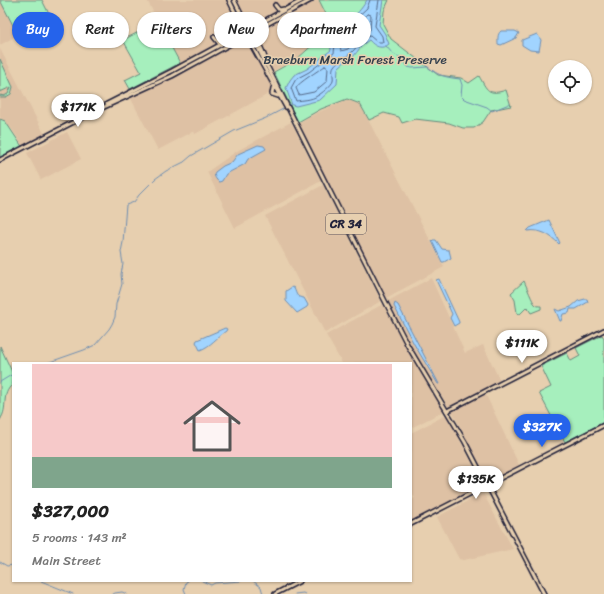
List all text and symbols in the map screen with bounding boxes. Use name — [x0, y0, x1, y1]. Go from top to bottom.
chip: Buy — [12, 12, 64, 48]
chip: Rent — [72, 12, 129, 48]
chip: Filters — [137, 12, 206, 48]
chip: New — [214, 12, 269, 48]
chip: Apartment — [277, 12, 371, 48]
park label: Braeburn Marsh Forest Preserve — [263, 48, 447, 71]
map controls — [548, 60, 592, 104]
button: locate — [548, 60, 592, 104]
pin: $171K — [50, 94, 106, 128]
text: $171K — [60, 95, 96, 118]
road number: CR 34 — [326, 214, 366, 234]
pin: $111K — [494, 330, 550, 364]
text: $111K — [505, 331, 539, 354]
icon: home — [176, 390, 248, 462]
pin: $327K — [514, 414, 570, 448]
text: $327K — [523, 415, 561, 438]
pin: $135K — [448, 466, 504, 500]
text: $135K — [457, 467, 495, 490]
text: $327,000 — [32, 496, 109, 526]
text: 5 rooms · 143 m² — [32, 526, 127, 549]
text: Main Street — [32, 549, 101, 572]

